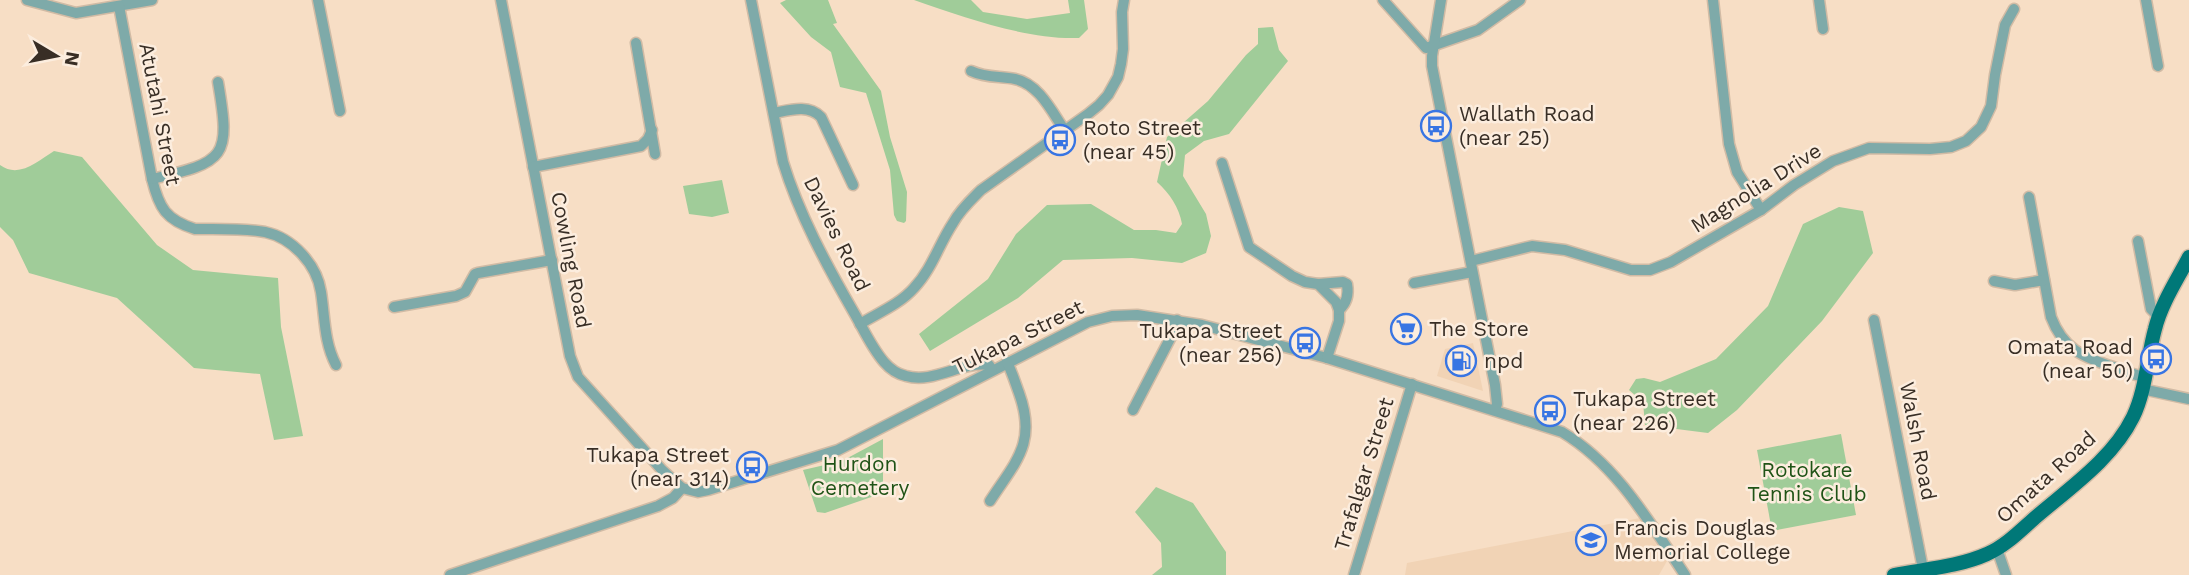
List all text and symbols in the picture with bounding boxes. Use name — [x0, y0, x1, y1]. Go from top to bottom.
north arrow — [21, 21, 91, 91]
street label: Atutahi Street — [134, 41, 187, 187]
text: N — [60, 50, 85, 68]
place label: Wallath Road (near 25) — [1459, 101, 1595, 150]
bus stop icon: Wallath Road (near 25) — [1419, 109, 1453, 143]
place label: Roto Street (near 45) — [1083, 115, 1201, 164]
bus stop icon: Roto Street (near 45) — [1043, 123, 1077, 157]
street label: Magnolia Drive — [1686, 137, 1826, 238]
street label: Davies Road — [799, 172, 876, 295]
street label: Cowling Road — [546, 189, 597, 330]
street label: Tukapa Street — [948, 294, 1088, 379]
supermarket icon: The Store — [1389, 312, 1423, 346]
place label: The Store — [1429, 316, 1529, 341]
place label: Tukapa Street (near 256) — [1139, 318, 1282, 367]
bus stop icon: Tukapa Street (near 256) — [1288, 326, 1322, 360]
place label: Omata Road (near 50) — [2007, 334, 2133, 383]
bus stop icon: Omata Road (near 50) — [2139, 342, 2173, 376]
fuel station icon: npd — [1444, 344, 1478, 378]
place label: npd — [1484, 348, 1523, 373]
street label: Walsh Road — [1895, 380, 1942, 502]
place label: Tukapa Street (near 226) — [1573, 386, 1716, 435]
street label: Trafalgar Street — [1328, 394, 1399, 553]
bus stop icon: Tukapa Street (near 226) — [1533, 394, 1567, 428]
street label: Omata Road — [1991, 425, 2101, 528]
place label: Tukapa Street (near 314) — [586, 442, 729, 491]
bus stop icon: Tukapa Street (near 314) — [735, 450, 769, 484]
park label: Hurdon Cemetery — [811, 451, 909, 500]
park label: Rotokare Tennis Club — [1747, 457, 1867, 506]
place label: Francis Douglas Memorial College — [1614, 515, 1791, 564]
school or university icon: Francis Douglas Memorial College — [1574, 523, 1608, 557]

